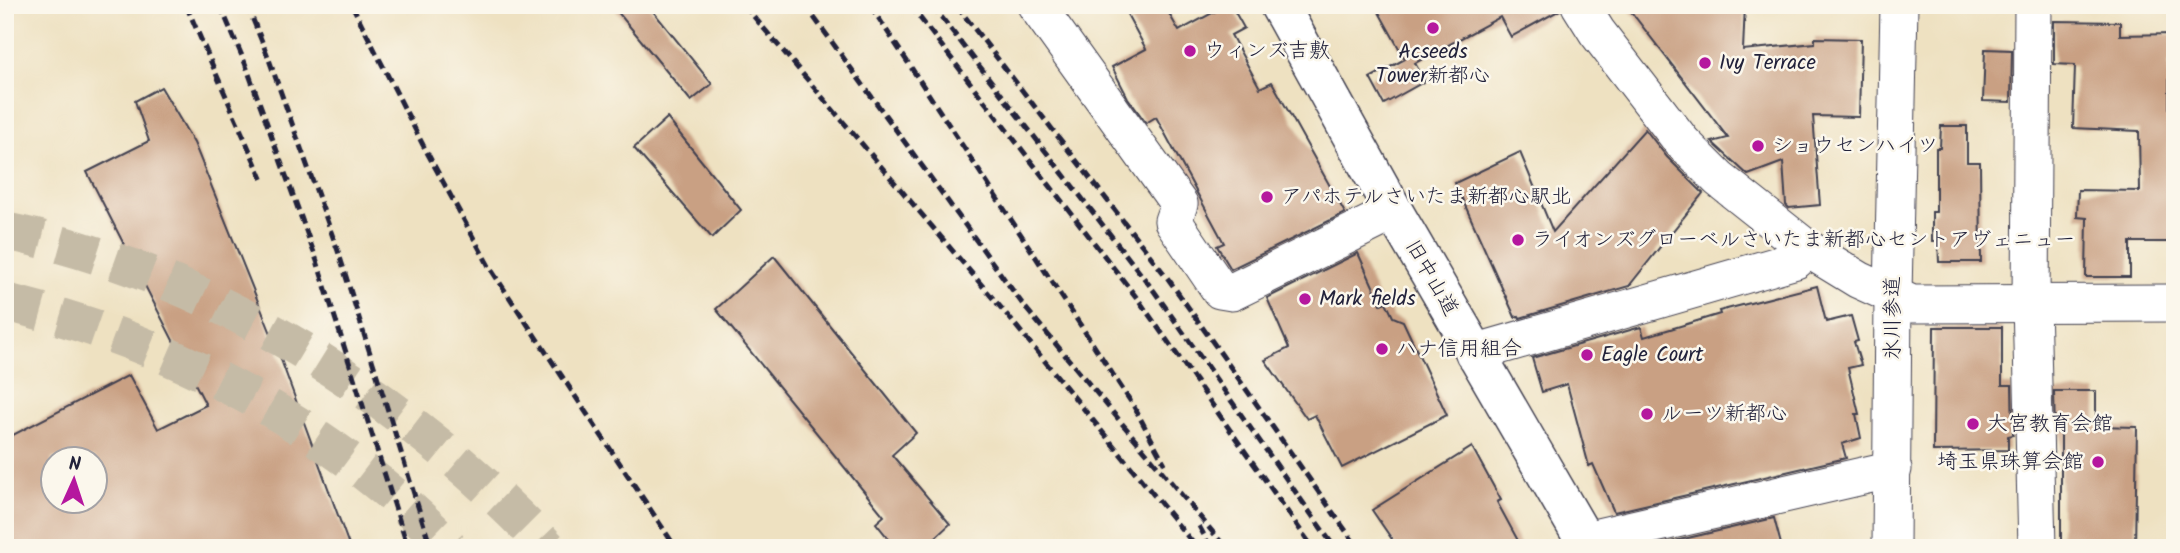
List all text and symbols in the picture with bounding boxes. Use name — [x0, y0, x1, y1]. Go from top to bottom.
marker: Acseeds Tower新都心 — [1425, 20, 1441, 36]
place label: ウィンズ吉敷 — [1204, 35, 1330, 68]
place label: Acseeds Tower新都心 — [1376, 36, 1490, 93]
marker: ウィンズ吉敷 — [1182, 43, 1198, 59]
place label: Ivy Terrace — [1719, 47, 1816, 80]
marker: Ivy Terrace — [1697, 55, 1713, 71]
place label: ショウセンハイツ — [1772, 130, 1938, 163]
marker: ショウセンハイツ — [1750, 138, 1766, 154]
place label: アパホテルさいたま新都心駅北 — [1281, 181, 1572, 214]
marker: アパホテルさいたま新都心駅北 — [1259, 189, 1275, 205]
place label: ライオンズグローベルさいたま新都心セントアヴェニュー — [1532, 224, 2075, 257]
marker: ライオンズグローベルさいたま新都心セントアヴェニュー — [1510, 232, 1526, 248]
street label: 旧中山道 — [1396, 233, 1466, 323]
street label: 氷川参道 — [1877, 276, 1910, 360]
place label: Mark fields — [1319, 283, 1416, 316]
marker: Mark fields — [1297, 291, 1313, 307]
place label: ハナ信用組合 — [1396, 333, 1522, 366]
place label: Eagle Court — [1601, 339, 1704, 372]
marker: ハナ信用組合 — [1374, 341, 1390, 357]
marker: Eagle Court — [1579, 347, 1595, 363]
place label: ルーツ新都心 — [1661, 398, 1787, 431]
marker: ルーツ新都心 — [1639, 406, 1655, 422]
place label: 大宮教育会館 — [1987, 408, 2113, 441]
marker: 大宮教育会館 — [1965, 416, 1981, 432]
north arrow — [38, 444, 108, 514]
place label: 埼玉県珠算会館 — [1937, 446, 2084, 479]
text: N — [68, 450, 82, 480]
marker: 埼玉県珠算会館 — [2090, 454, 2106, 470]

